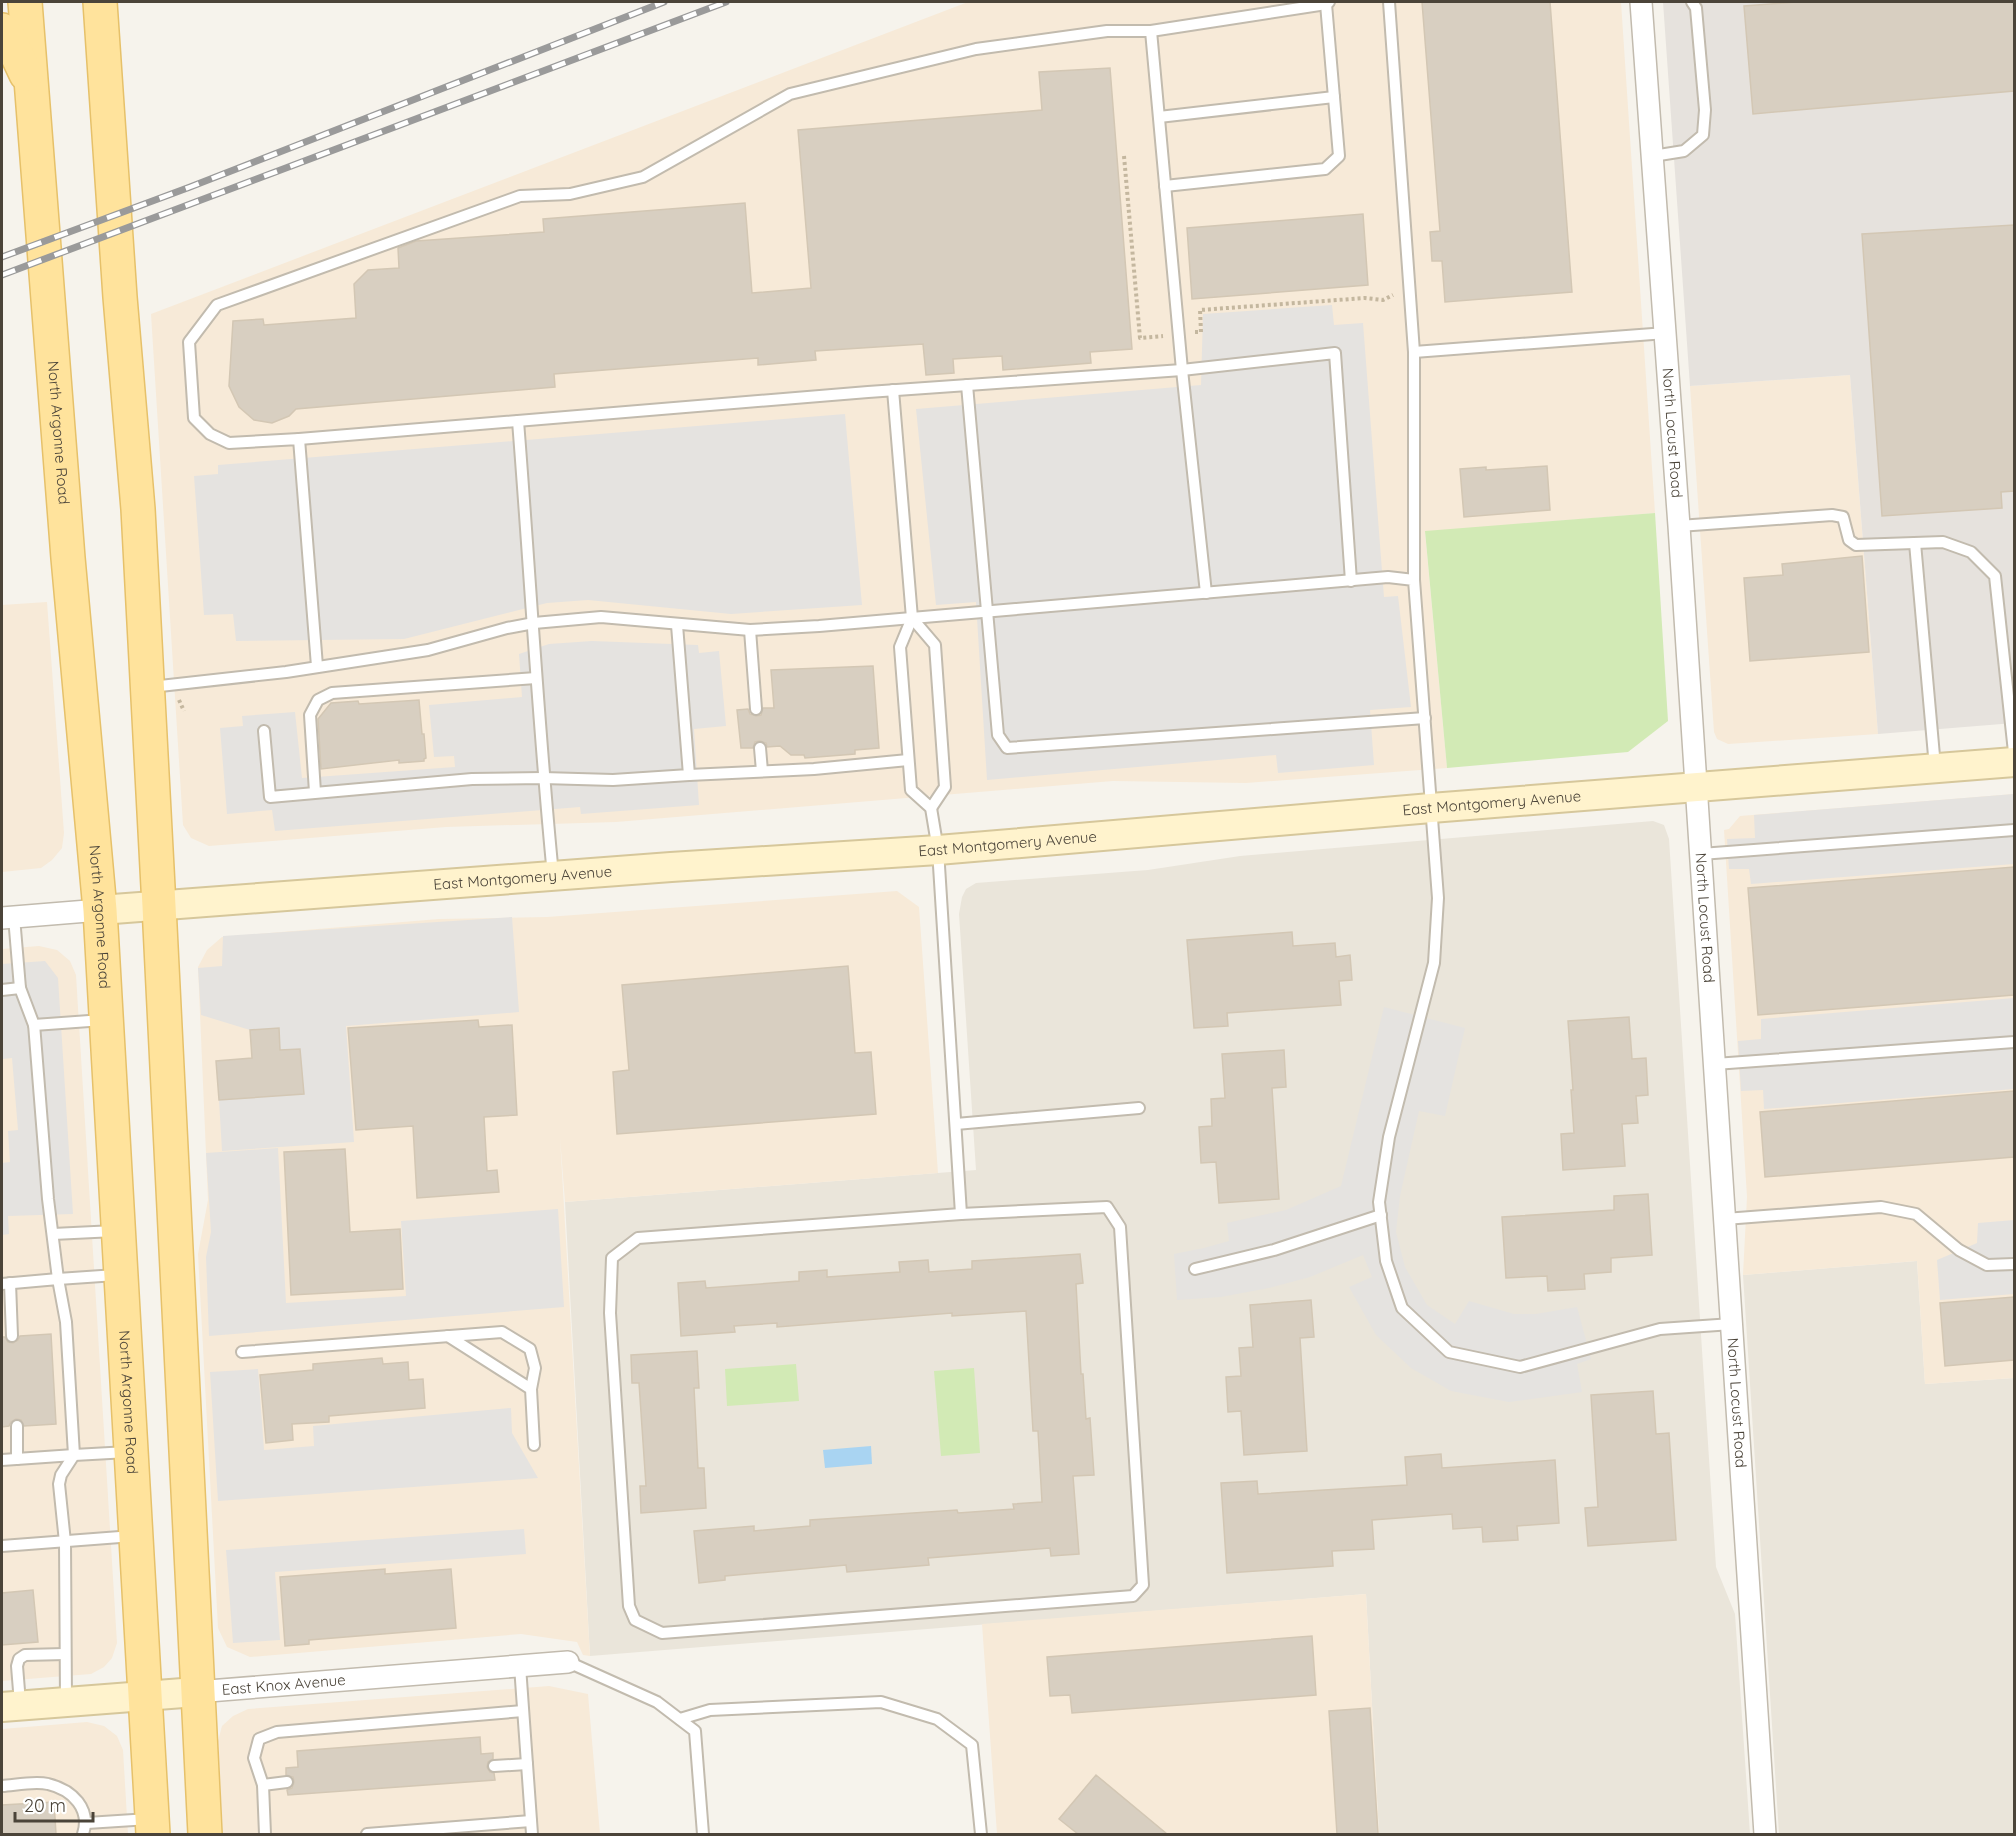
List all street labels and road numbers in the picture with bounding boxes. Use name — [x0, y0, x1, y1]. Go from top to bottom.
street label: North Argonne Road — [44, 360, 74, 505]
street label: North Locust Road — [1659, 367, 1687, 499]
street label: East Montgomery Avenue — [1402, 786, 1582, 819]
street label: East Montgomery Avenue — [918, 827, 1098, 860]
street label: North Argonne Road — [85, 844, 115, 989]
street label: North Locust Road — [1692, 852, 1719, 983]
street label: East Montgomery Avenue — [433, 861, 613, 894]
street label: North Argonne Road — [115, 1330, 142, 1475]
street label: North Locust Road — [1723, 1337, 1751, 1468]
street label: East Knox Avenue — [221, 1670, 346, 1699]

